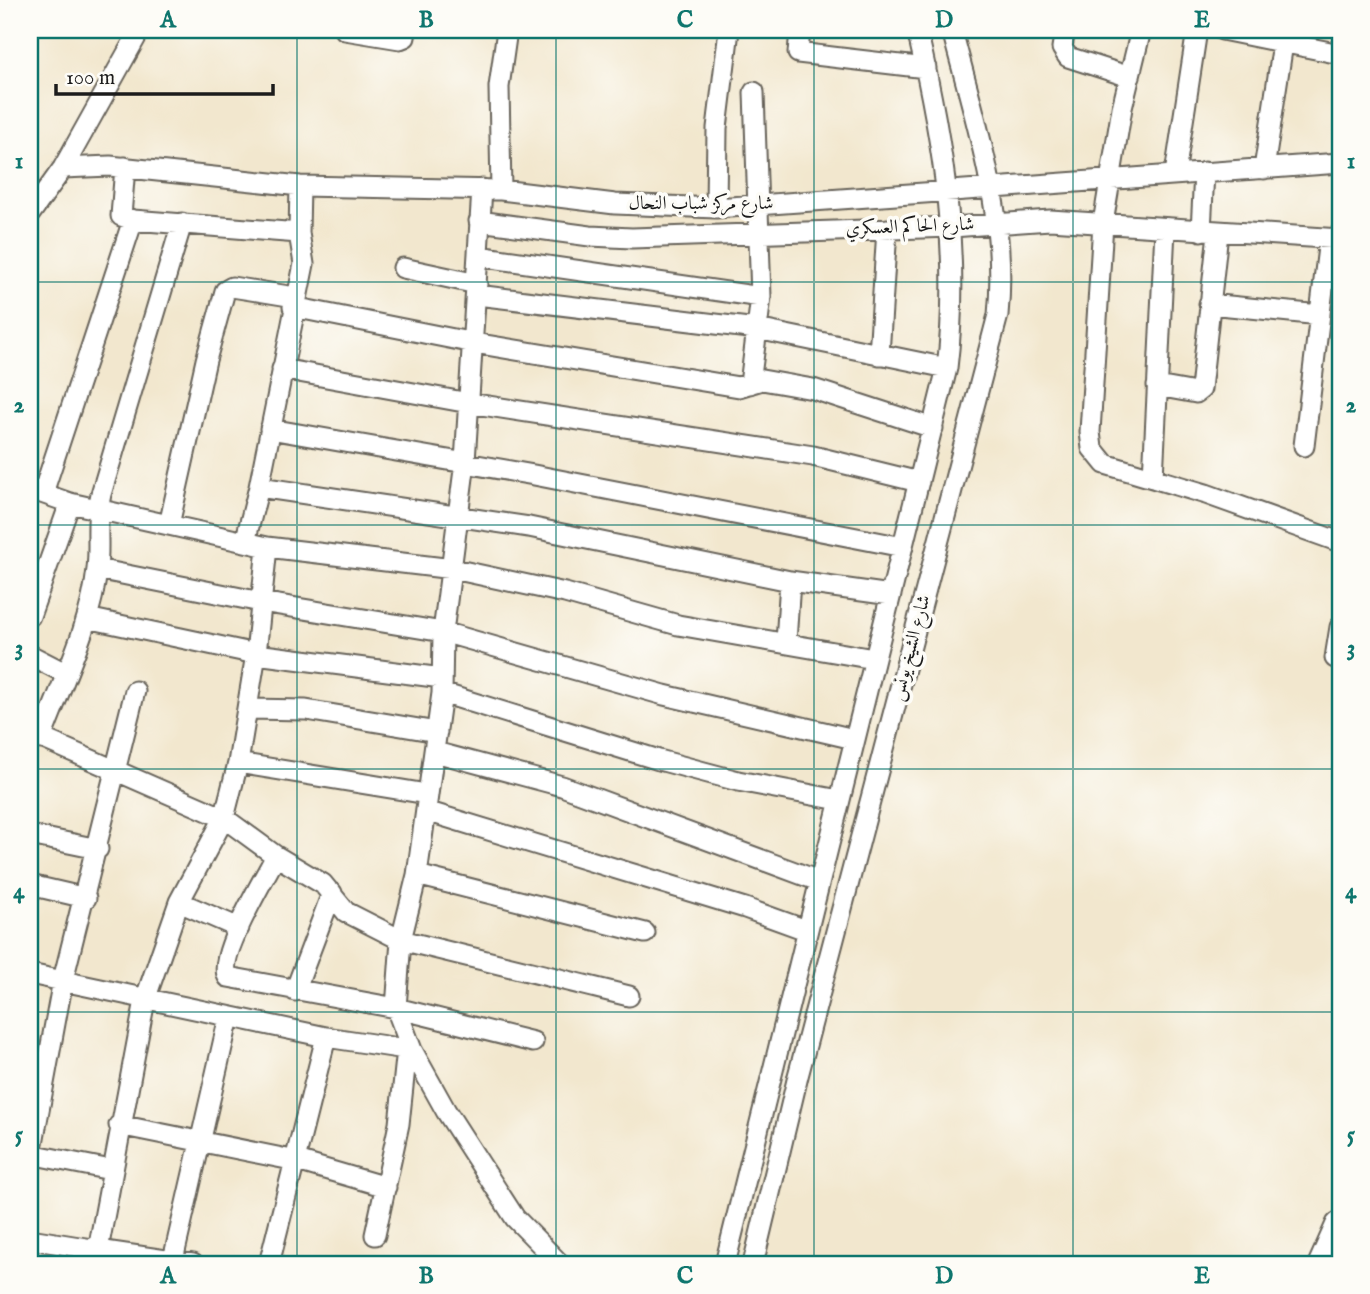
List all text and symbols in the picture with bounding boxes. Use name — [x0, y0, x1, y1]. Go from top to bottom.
text: A — [159, 6, 177, 35]
text: B — [418, 6, 434, 35]
text: C — [677, 6, 694, 35]
text: D — [935, 6, 953, 35]
text: E — [1194, 6, 1210, 35]
scale bar — [56, 52, 273, 96]
text: 100 m — [66, 65, 115, 92]
text: 1 — [15, 147, 23, 176]
text: 1 — [1347, 147, 1355, 176]
street label: شارع مركز شباب النحال — [629, 192, 774, 218]
street label: شارع الحاكم العسكري — [845, 213, 975, 244]
text: 2 — [14, 391, 25, 420]
text: 2 — [1346, 391, 1357, 420]
street label: شارع الشيخ يونس — [885, 592, 941, 705]
text: 3 — [15, 634, 23, 663]
text: 3 — [1347, 634, 1355, 663]
text: 4 — [13, 877, 25, 906]
text: 4 — [1345, 877, 1357, 906]
text: 5 — [15, 1121, 24, 1150]
text: 5 — [1347, 1121, 1356, 1150]
text: A — [159, 1262, 177, 1291]
text: B — [418, 1262, 434, 1291]
text: C — [677, 1262, 694, 1291]
text: D — [935, 1262, 953, 1291]
text: E — [1194, 1262, 1210, 1291]

